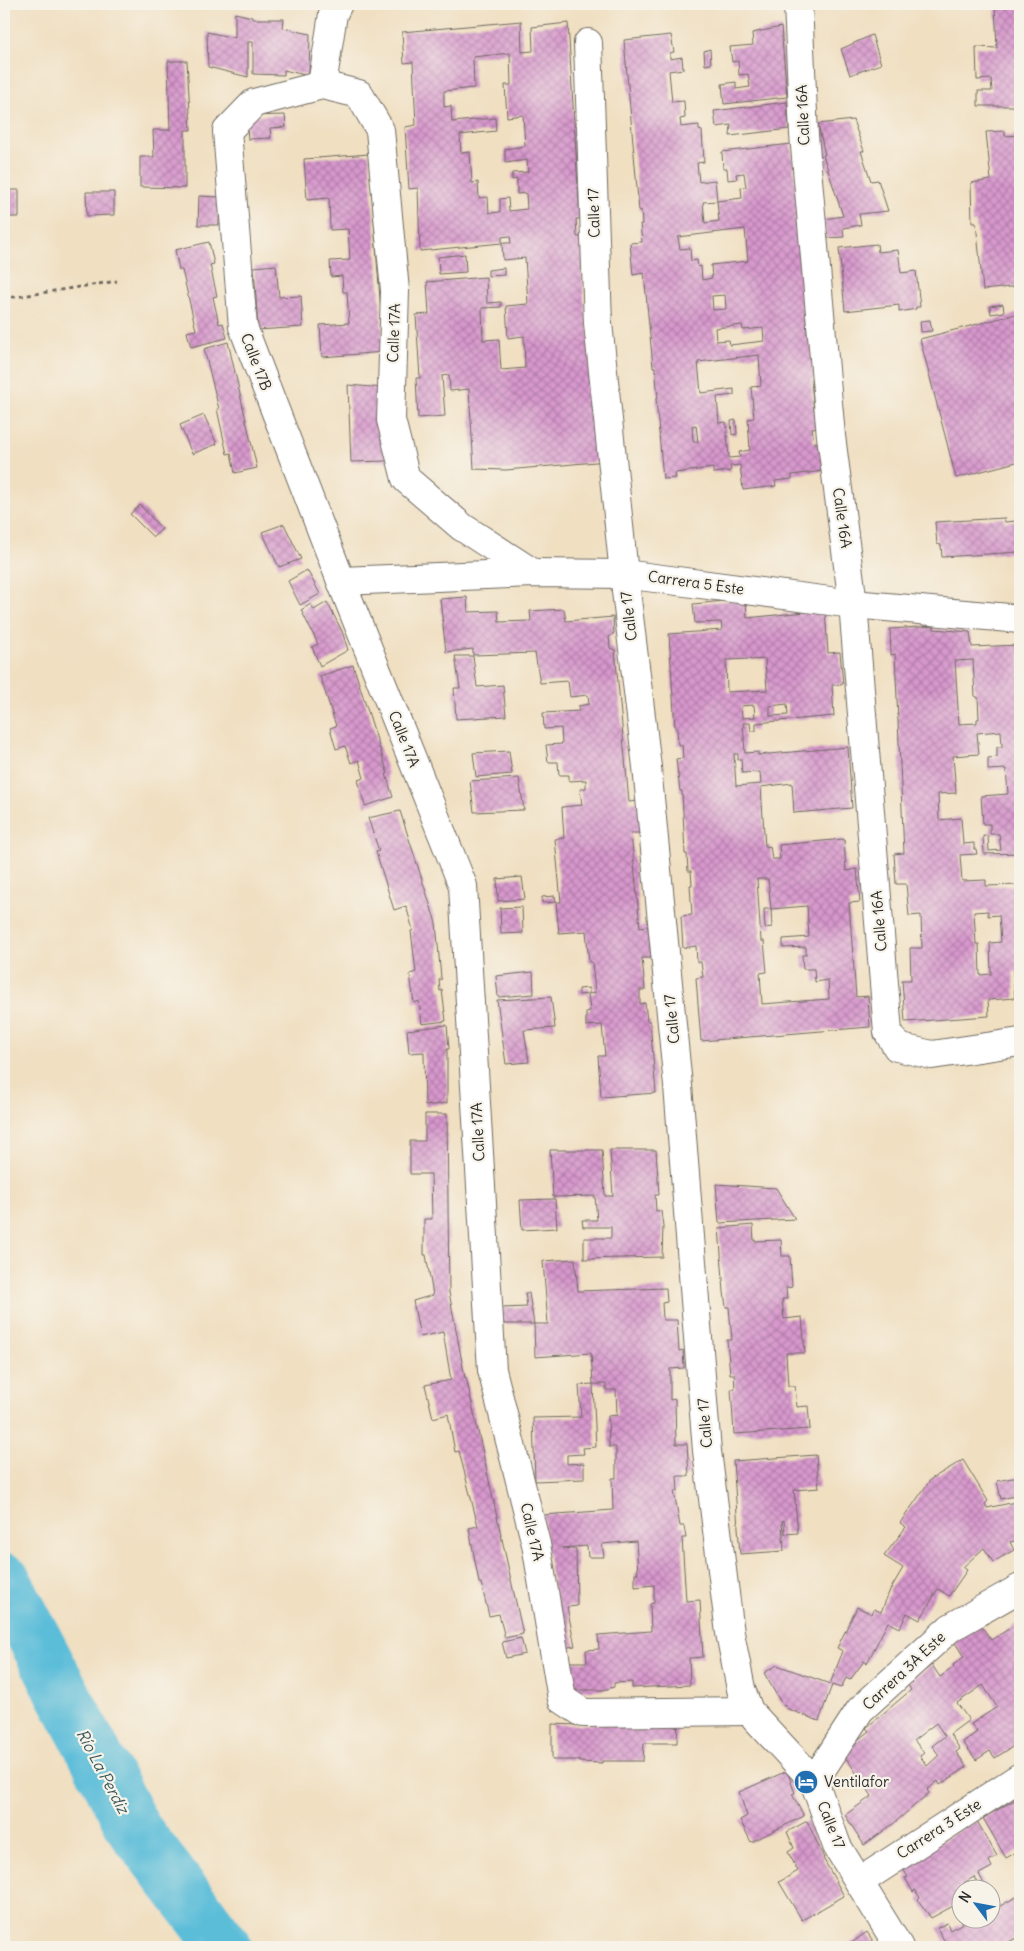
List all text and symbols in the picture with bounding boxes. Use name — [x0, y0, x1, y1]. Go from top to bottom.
street label: Calle 16A — [791, 84, 814, 146]
street label: Calle 17 — [583, 188, 604, 238]
street label: Calle 17A — [383, 303, 404, 363]
street label: Calle 17B — [237, 330, 276, 393]
street label: Calle 16A — [829, 486, 856, 550]
street label: Carrera 5 Este — [647, 566, 745, 599]
street label: Calle 17 — [616, 590, 641, 642]
street label: Calle 17A — [385, 708, 425, 770]
street label: Calle 16A — [866, 890, 891, 952]
street label: Calle 17 — [659, 993, 684, 1045]
street label: Calle 17A — [466, 1102, 489, 1162]
street label: Calle 17 — [693, 1397, 716, 1449]
street label: Calle 17A — [517, 1501, 548, 1563]
street label: Carrera 3A Este — [858, 1627, 949, 1714]
water label: Río La Perdiz — [72, 1725, 134, 1818]
hotel icon: Ventilafor — [793, 1769, 819, 1795]
place label: Ventilafor — [824, 1772, 889, 1791]
street label: Carrera 3 Este — [893, 1794, 985, 1863]
street label: Calle 17 — [813, 1798, 850, 1852]
north arrow — [952, 1878, 1002, 1928]
text: N — [955, 1888, 975, 1906]

